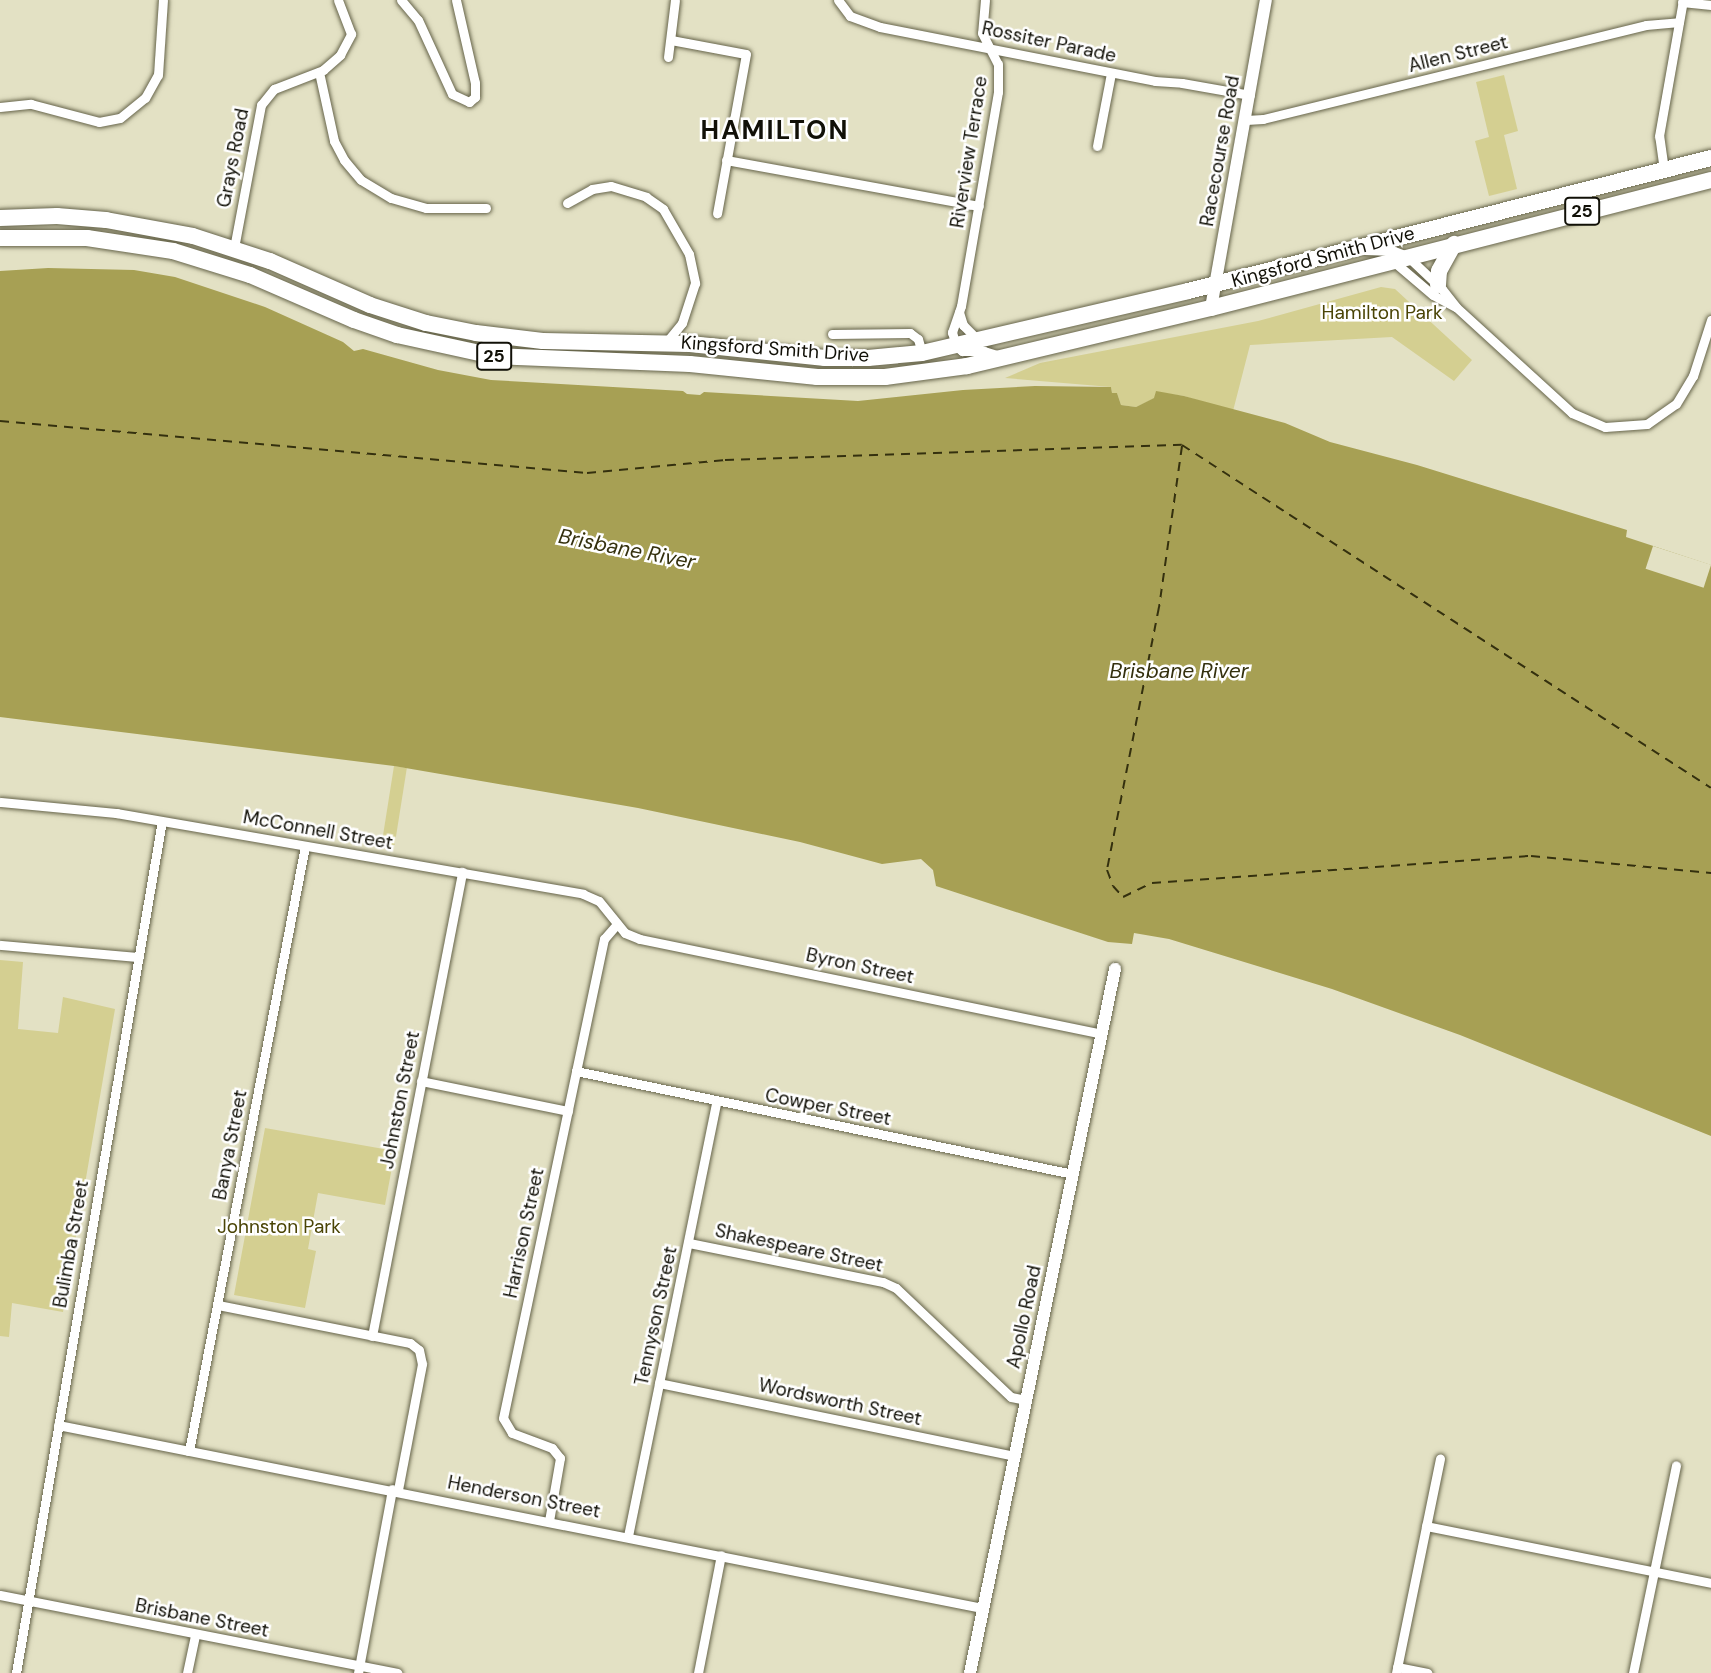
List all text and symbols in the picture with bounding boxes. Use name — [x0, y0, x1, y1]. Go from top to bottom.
street label: Rossiter Parade — [980, 17, 1118, 67]
street label: Allen Street — [1406, 31, 1510, 77]
street label: Riverview Terrace — [946, 74, 992, 230]
street label: Racecourse Road — [1196, 74, 1244, 228]
street label: Grays Road — [212, 107, 254, 209]
district label: HAMILTON — [702, 115, 848, 147]
road number: 25 — [1563, 196, 1601, 226]
street label: Kingsford Smith Drive — [1229, 222, 1417, 292]
park label: Hamilton Park — [1322, 302, 1442, 324]
street label: Kingsford Smith Drive — [680, 331, 870, 367]
road number: 25 — [475, 342, 513, 370]
water label: Brisbane River — [556, 523, 698, 575]
water label: Brisbane River — [1109, 658, 1249, 684]
street label: McConnell Street — [241, 806, 395, 854]
street label: Byron Street — [804, 943, 916, 989]
street label: Johnston Street — [375, 1029, 425, 1171]
street label: Cowper Street — [763, 1084, 893, 1130]
street label: Banya Street — [208, 1088, 252, 1202]
street label: Harrison Street — [499, 1166, 549, 1300]
street label: Bulimba Street — [49, 1178, 93, 1310]
park label: Johnston Park — [217, 1216, 341, 1238]
street label: Shakespeare Street — [713, 1219, 885, 1277]
street label: Tennyson Street — [630, 1244, 682, 1388]
street label: Apollo Road — [1002, 1263, 1046, 1371]
street label: Wordsworth Street — [756, 1374, 924, 1430]
street label: Henderson Street — [446, 1471, 602, 1523]
street label: Brisbane Street — [133, 1594, 271, 1642]

